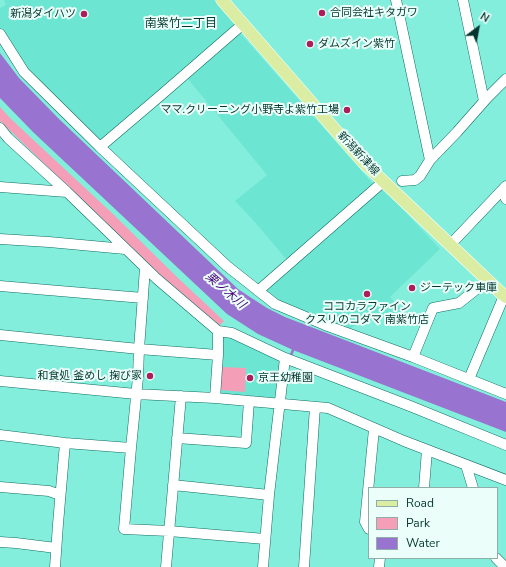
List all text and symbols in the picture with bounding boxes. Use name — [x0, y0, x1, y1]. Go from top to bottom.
place label: 合同会社キタガワ — [330, 6, 418, 20]
place label: 新潟ダイハツ — [10, 7, 76, 21]
marker: 合同会社キタガワ — [317, 8, 327, 18]
north arrow — [458, 8, 498, 48]
marker: 新潟ダイハツ — [79, 9, 89, 19]
text: N — [477, 9, 492, 26]
district label: 南紫竹二丁目 — [145, 17, 217, 31]
place label: ダムズイン紫竹 — [318, 37, 395, 51]
marker: ダムズイン紫竹 — [305, 39, 315, 49]
place label: ママ.クリーニング小野寺よ紫竹工場 — [160, 103, 339, 117]
marker: ママ.クリーニング小野寺よ紫竹工場 — [342, 105, 352, 115]
street label: 新潟新津線 — [334, 129, 382, 179]
water label: 栗ノ木川 — [202, 270, 248, 312]
place label: ジーテック車庫 — [420, 281, 497, 295]
marker: ジーテック車庫 — [407, 283, 417, 293]
marker: ココカラファイン クスリのコダマ 南紫竹店 — [362, 289, 372, 299]
place label: ココカラファイン クスリのコダマ 南紫竹店 — [305, 300, 429, 326]
place label: 和食処 釜めし 掬び家 — [37, 369, 142, 383]
marker: 和食処 釜めし 掬び家 — [145, 371, 155, 381]
place label: 京王幼稚園 — [258, 371, 313, 385]
marker: 京王幼稚園 — [245, 373, 255, 383]
legend — [368, 487, 498, 559]
text: Road — [406, 495, 434, 511]
text: Park — [406, 515, 430, 531]
text: Water — [406, 535, 440, 551]

